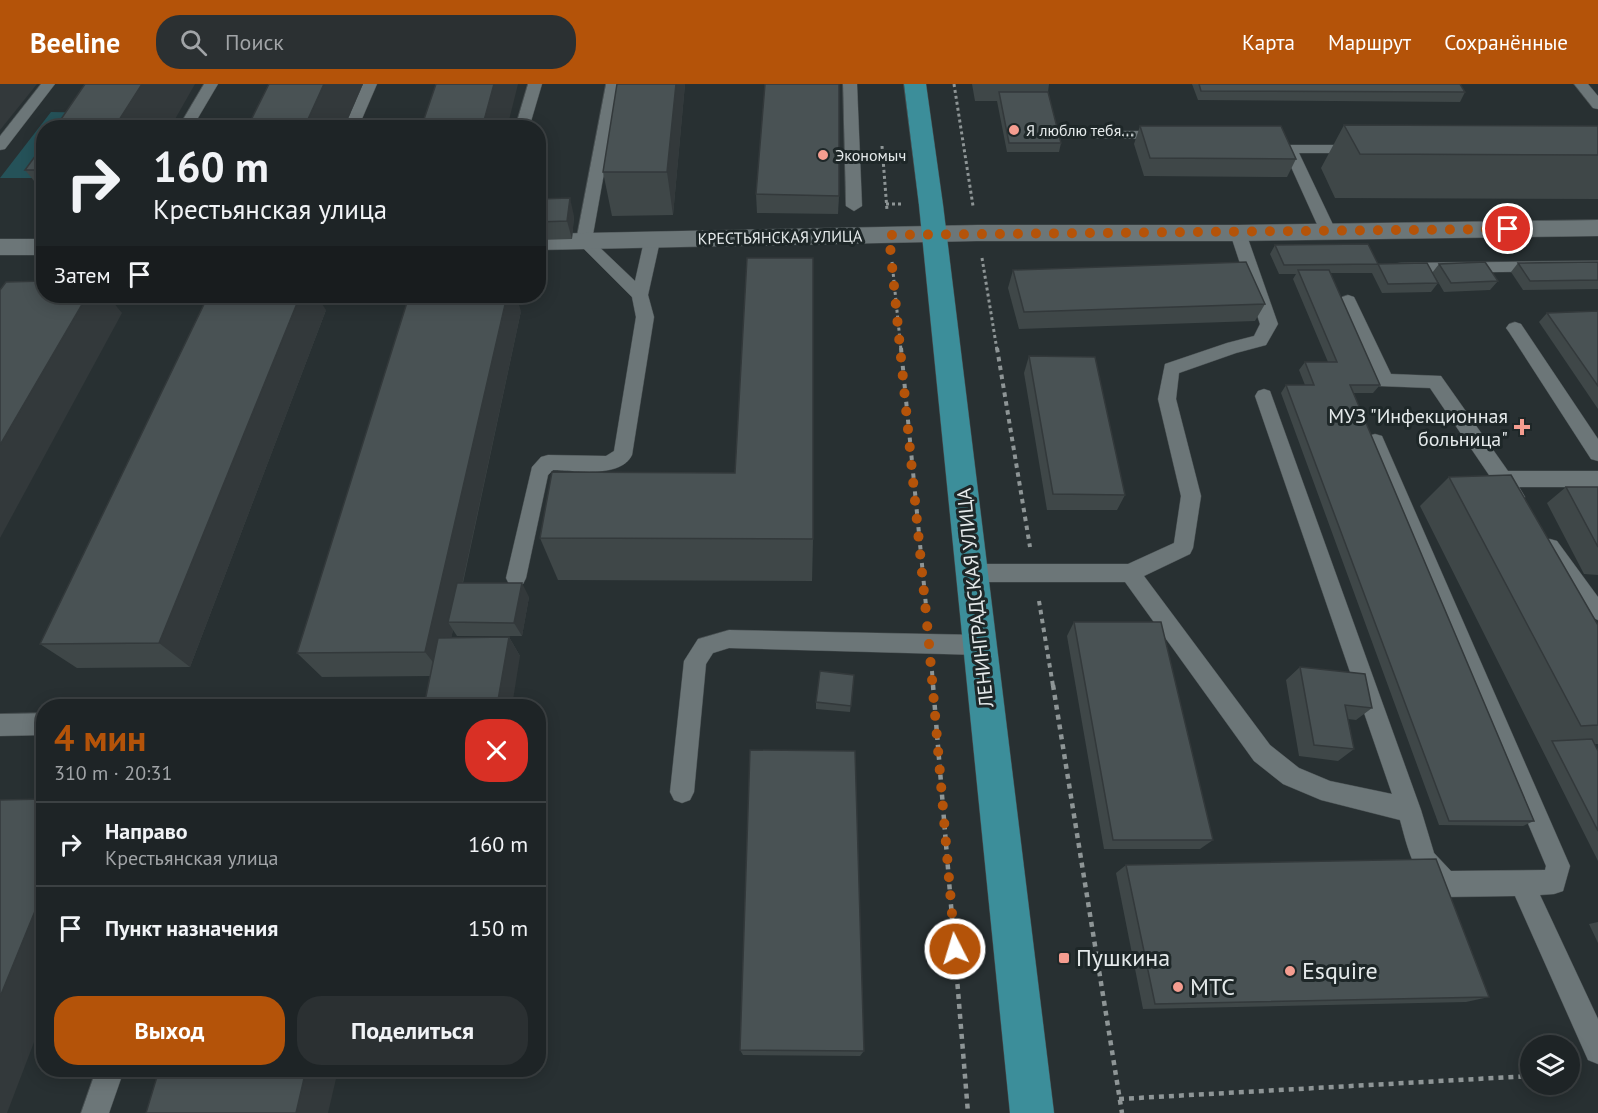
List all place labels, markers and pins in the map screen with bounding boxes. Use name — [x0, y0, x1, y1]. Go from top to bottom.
place label: Я люблю тебя... — [1026, 120, 1134, 140]
marker: Я люблю тебя... — [1007, 123, 1021, 137]
place label: Экономыч — [835, 145, 906, 165]
marker: Экономыч — [816, 148, 830, 162]
pin — [1482, 203, 1533, 254]
place label: МУЗ "Инфекционная больница" — [1328, 403, 1508, 452]
marker: МУЗ "Инфекционная больница" — [1513, 418, 1531, 436]
place label: Пушкина — [1076, 942, 1170, 973]
marker: Пушкина — [1057, 951, 1071, 965]
place label: Esquire — [1302, 955, 1378, 986]
marker: Esquire — [1283, 964, 1297, 978]
place label: МТС — [1190, 971, 1235, 1002]
marker: МТС — [1171, 980, 1185, 994]

